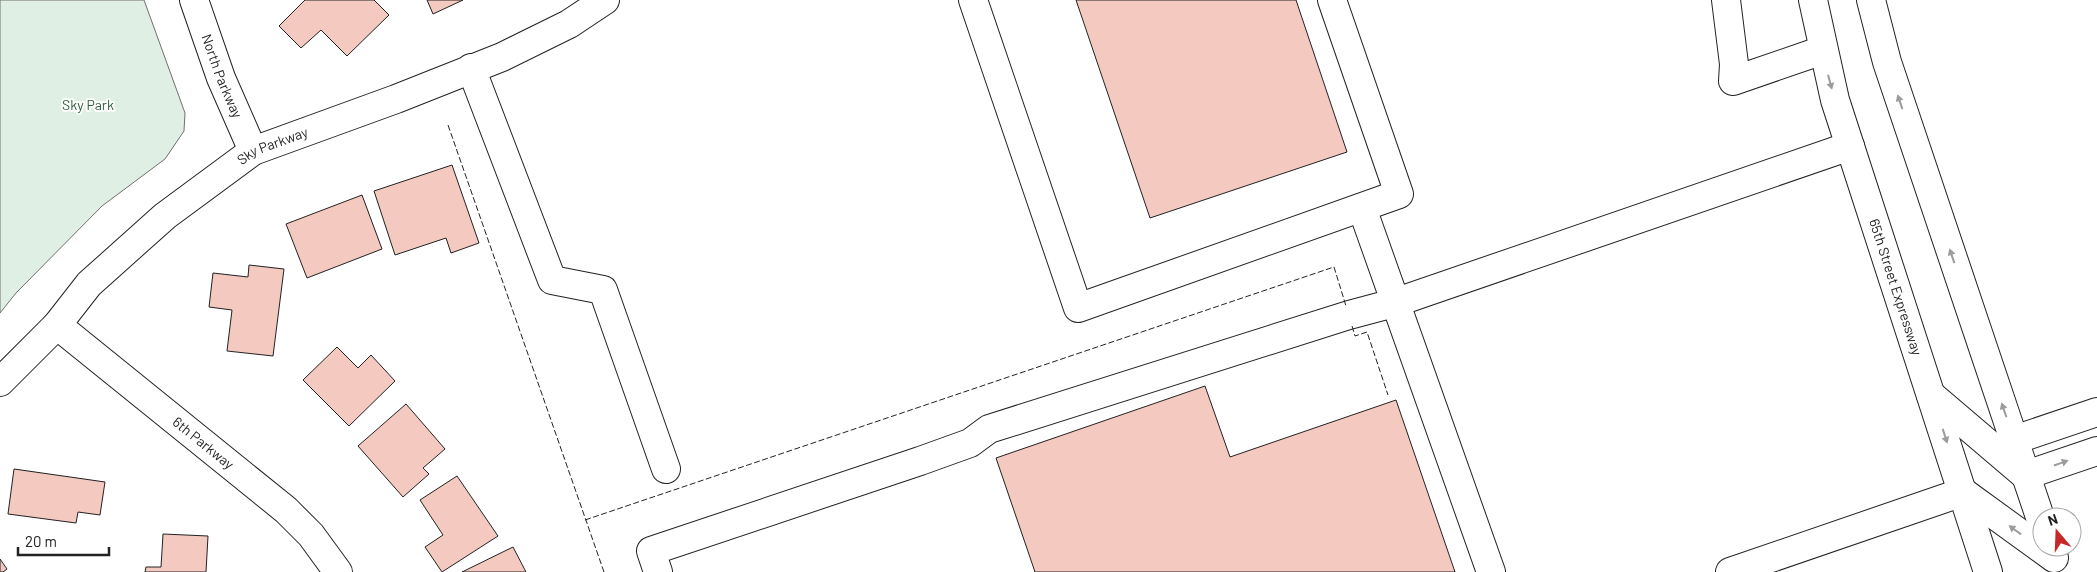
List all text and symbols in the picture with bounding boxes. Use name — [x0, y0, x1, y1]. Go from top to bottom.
street label: North Parkway — [198, 32, 247, 121]
one-way arrow — [1827, 75, 1835, 90]
one-way arrow — [1896, 95, 1904, 110]
park label: Sky Park — [62, 96, 114, 113]
street label: Sky Parkway — [233, 123, 311, 168]
street label: 65th Street Expressway — [1866, 216, 1926, 358]
one-way arrow — [1948, 249, 1955, 264]
one-way arrow — [2000, 403, 2007, 418]
street label: 6th Parkway — [170, 413, 238, 473]
one-way arrow — [1941, 429, 1949, 444]
one-way arrow — [2054, 459, 2069, 466]
north arrow — [2032, 507, 2082, 557]
text: N — [2045, 510, 2060, 529]
scale bar — [18, 524, 109, 556]
one-way arrow — [2008, 525, 2021, 535]
text: 20 m — [25, 532, 57, 550]

